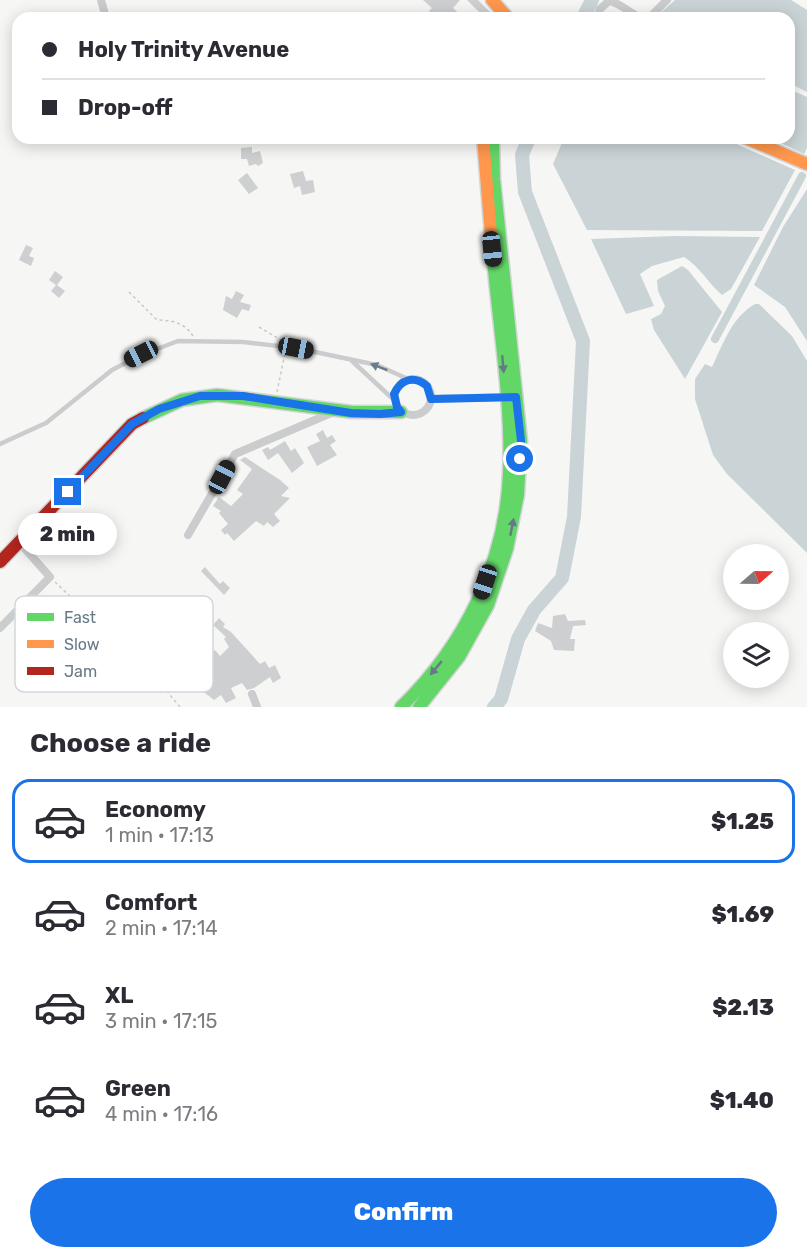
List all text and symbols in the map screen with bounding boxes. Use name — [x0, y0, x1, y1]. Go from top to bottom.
text: Holy Trinity Avenue — [78, 36, 289, 63]
text: Drop-off — [78, 94, 173, 121]
car — [481, 230, 503, 268]
car — [277, 336, 315, 360]
car — [121, 338, 161, 370]
one-way arrow — [498, 354, 508, 373]
one-way arrow — [370, 362, 388, 372]
route start — [506, 445, 533, 472]
car — [206, 457, 238, 497]
route end — [54, 478, 81, 505]
callout: 2 min — [19, 513, 118, 555]
one-way arrow — [508, 517, 517, 536]
text: 2 min — [40, 522, 95, 546]
north arrow — [723, 544, 789, 610]
map controls — [723, 544, 789, 688]
car — [471, 562, 499, 602]
legend — [15, 596, 213, 692]
text: Fast — [64, 608, 96, 627]
button: layers — [723, 622, 789, 688]
text: Slow — [64, 635, 100, 654]
one-way arrow — [430, 660, 443, 676]
text: Jam — [64, 662, 97, 681]
text: Choose a ride — [30, 727, 211, 759]
icon: car — [33, 794, 87, 848]
text: Economy — [105, 796, 206, 823]
text: $1.25 — [711, 808, 774, 835]
text: 1 min · 17:13 — [105, 823, 214, 847]
icon: car — [33, 887, 87, 941]
text: Comfort — [105, 889, 197, 916]
text: $1.69 — [711, 901, 774, 928]
text: 2 min · 17:14 — [105, 916, 218, 940]
icon: car — [33, 980, 87, 1034]
text: XL — [105, 982, 133, 1009]
text: $2.13 — [712, 994, 774, 1021]
text: 3 min · 17:15 — [105, 1009, 217, 1033]
icon: car — [33, 1073, 87, 1127]
text: Green — [105, 1075, 171, 1102]
text: $1.40 — [710, 1087, 774, 1114]
text: 4 min · 17:16 — [105, 1102, 218, 1126]
button: Confirm — [30, 1178, 777, 1247]

